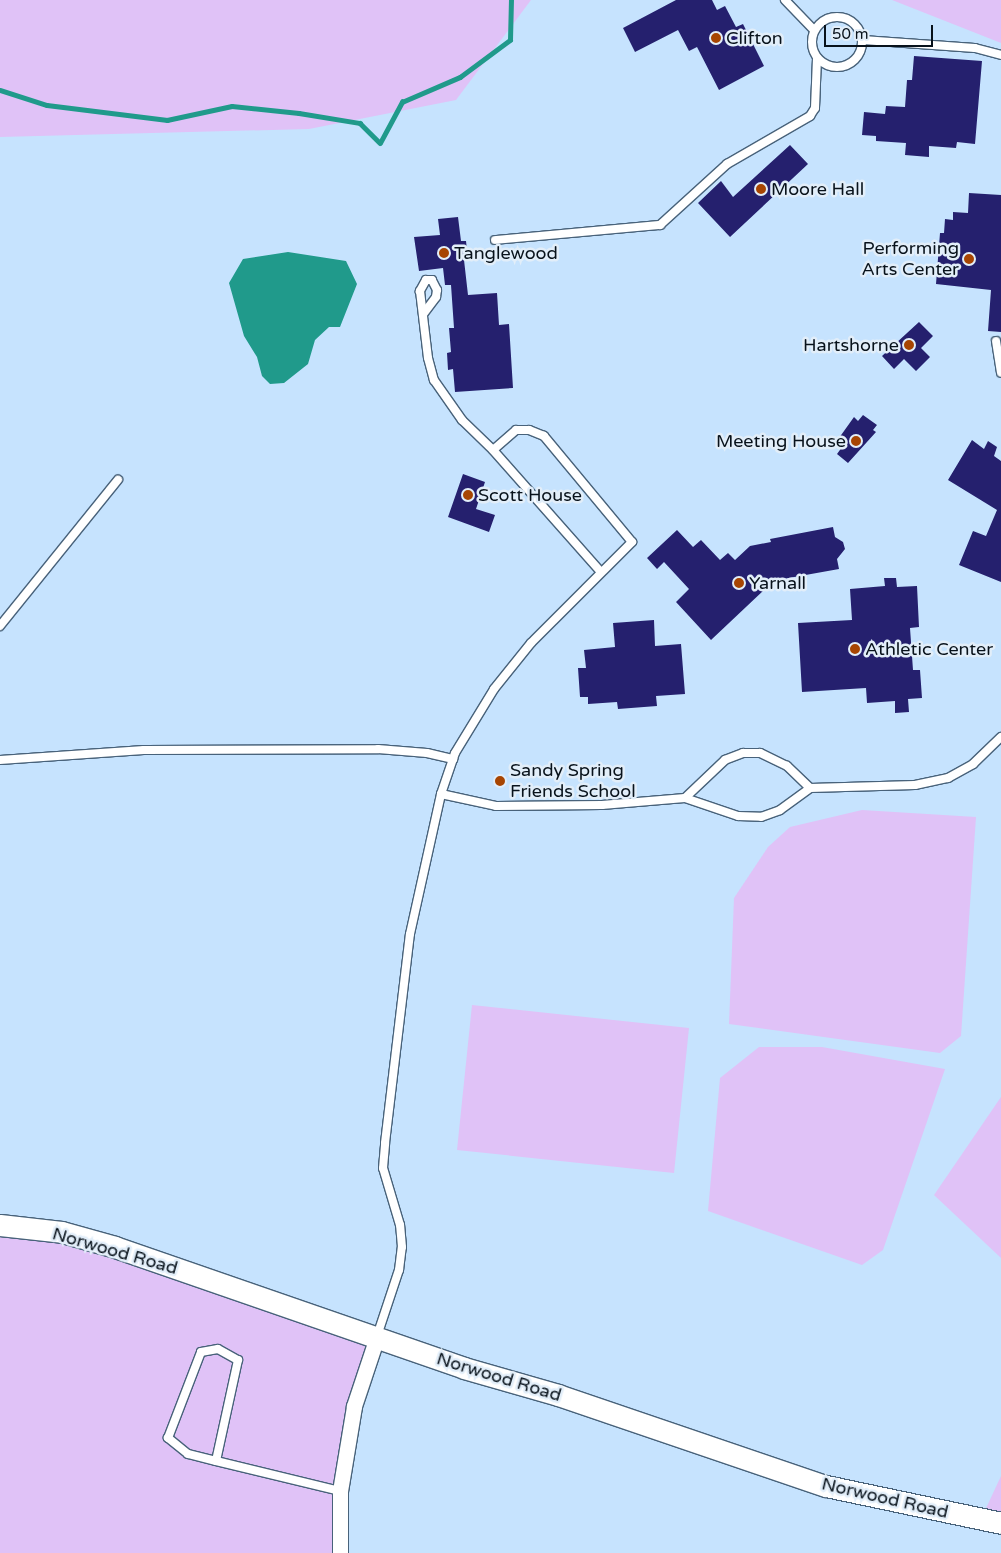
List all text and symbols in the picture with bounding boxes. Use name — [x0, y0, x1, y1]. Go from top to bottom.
scale bar — [826, 15, 935, 47]
text: 50 m — [832, 25, 869, 43]
place label: Clifton — [726, 27, 783, 49]
marker: Clifton — [710, 32, 722, 44]
place label: Moore Hall — [771, 178, 864, 200]
marker: Moore Hall — [755, 183, 767, 195]
place label: Performing Arts Center — [862, 238, 959, 280]
place label: Tanglewood — [454, 242, 558, 264]
marker: Tanglewood — [438, 247, 450, 259]
marker: Performing Arts Center — [963, 253, 975, 265]
place label: Hartshorne — [803, 334, 899, 356]
marker: Hartshorne — [903, 339, 915, 351]
place label: Meeting House — [716, 430, 846, 452]
marker: Meeting House — [850, 435, 862, 447]
place label: Scott House — [478, 484, 582, 506]
marker: Scott House — [462, 489, 474, 501]
place label: Yarnall — [749, 572, 806, 594]
marker: Yarnall — [733, 577, 745, 589]
place label: Athletic Center — [865, 638, 993, 660]
marker: Athletic Center — [849, 643, 861, 655]
place label: Sandy Spring Friends School — [510, 760, 636, 802]
marker: Sandy Spring Friends School — [494, 775, 506, 787]
street label: Norwood Road — [50, 1223, 180, 1279]
street label: Norwood Road — [434, 1348, 564, 1406]
street label: Norwood Road — [820, 1473, 950, 1523]

